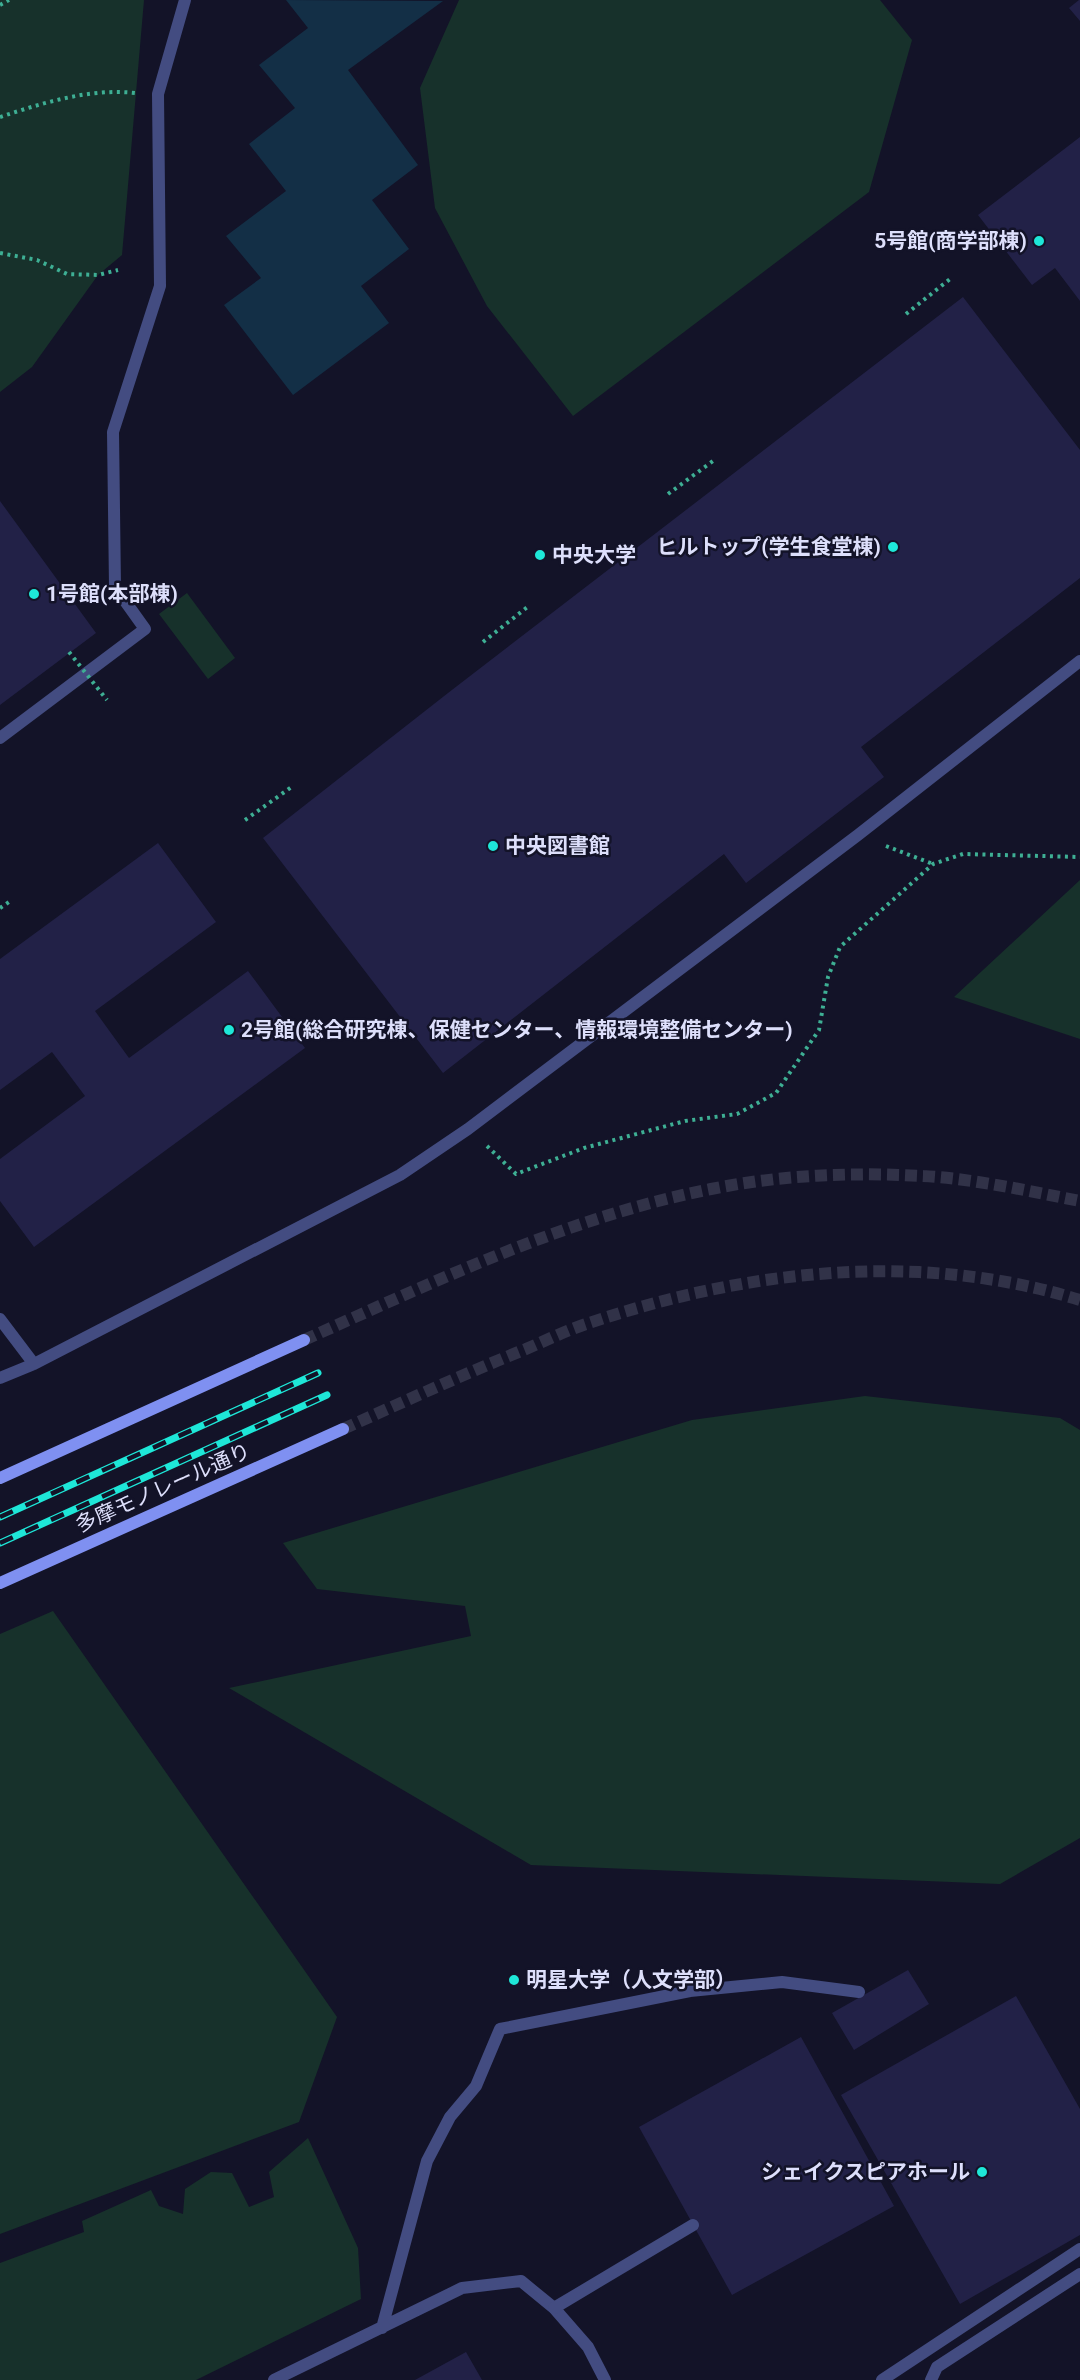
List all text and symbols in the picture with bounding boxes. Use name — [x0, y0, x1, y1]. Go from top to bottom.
place label: 5号館(商学部棟) — [874, 229, 1027, 253]
marker: 5号館(商学部棟) — [1032, 234, 1046, 248]
place label: ヒルトップ(学生食堂棟) — [656, 535, 881, 559]
marker: ヒルトップ(学生食堂棟) — [886, 540, 900, 554]
place label: 中央大学 — [552, 543, 636, 567]
marker: 中央大学 — [533, 548, 547, 562]
place label: 1号館(本部棟) — [46, 582, 178, 606]
marker: 1号館(本部棟) — [27, 587, 41, 601]
place label: 中央図書館 — [505, 834, 610, 858]
marker: 中央図書館 — [486, 839, 500, 853]
place label: 2号館(総合研究棟、保健センター、情報環境整備センター) — [241, 1018, 793, 1042]
marker: 2号館(総合研究棟、保健センター、情報環境整備センター) — [222, 1023, 236, 1037]
street label: 多摩モノレール通り — [72, 1439, 254, 1537]
place label: 明星大学（人文学部） — [526, 1968, 736, 1992]
marker: 明星大学（人文学部） — [507, 1973, 521, 1987]
place label: シェイクスピアホール — [761, 2160, 970, 2184]
marker: シェイクスピアホール — [975, 2165, 989, 2179]

